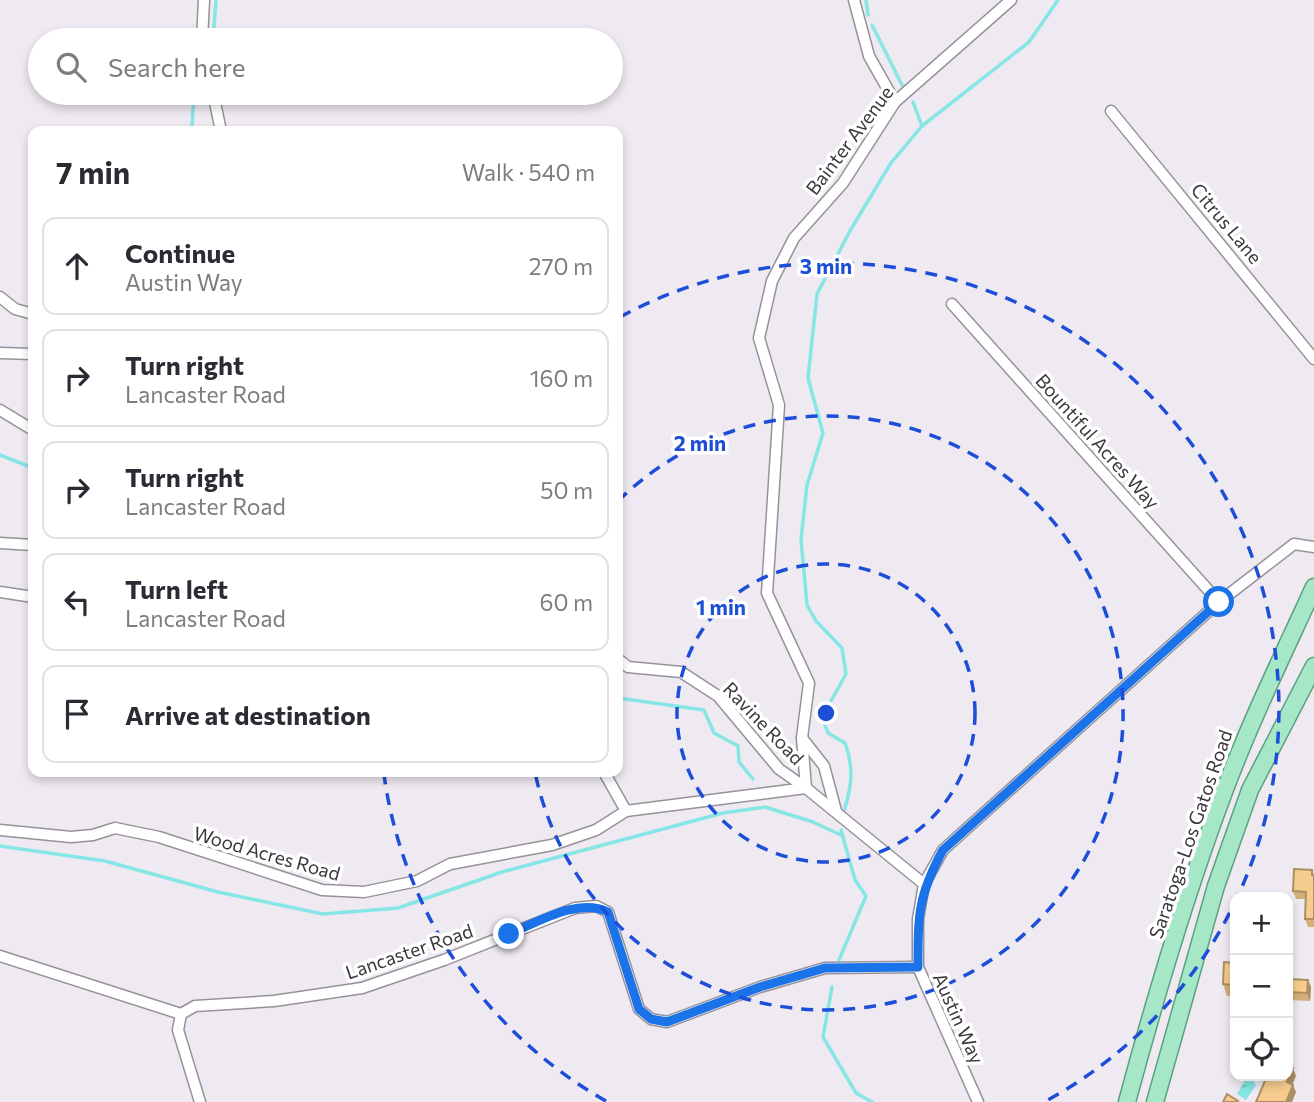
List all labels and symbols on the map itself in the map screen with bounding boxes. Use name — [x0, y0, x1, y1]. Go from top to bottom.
street label: Bainter Avenue — [801, 81, 897, 199]
street label: Citrus Lane — [1187, 178, 1267, 268]
text: 3 min — [800, 253, 852, 278]
street label: Bountiful Acres Way — [1031, 369, 1165, 513]
text: 2 min — [674, 430, 726, 455]
route start — [1203, 586, 1234, 617]
text: 1 min — [696, 594, 746, 619]
street label: Ravine Road — [719, 677, 809, 769]
centre of rings — [814, 701, 838, 725]
street label: Saratoga-Los Gatos Road — [1143, 727, 1237, 941]
street label: Wood Acres Road — [191, 821, 343, 885]
street label: Lancaster Road — [342, 918, 476, 984]
route end — [493, 918, 524, 949]
street label: Austin Way — [929, 969, 989, 1067]

